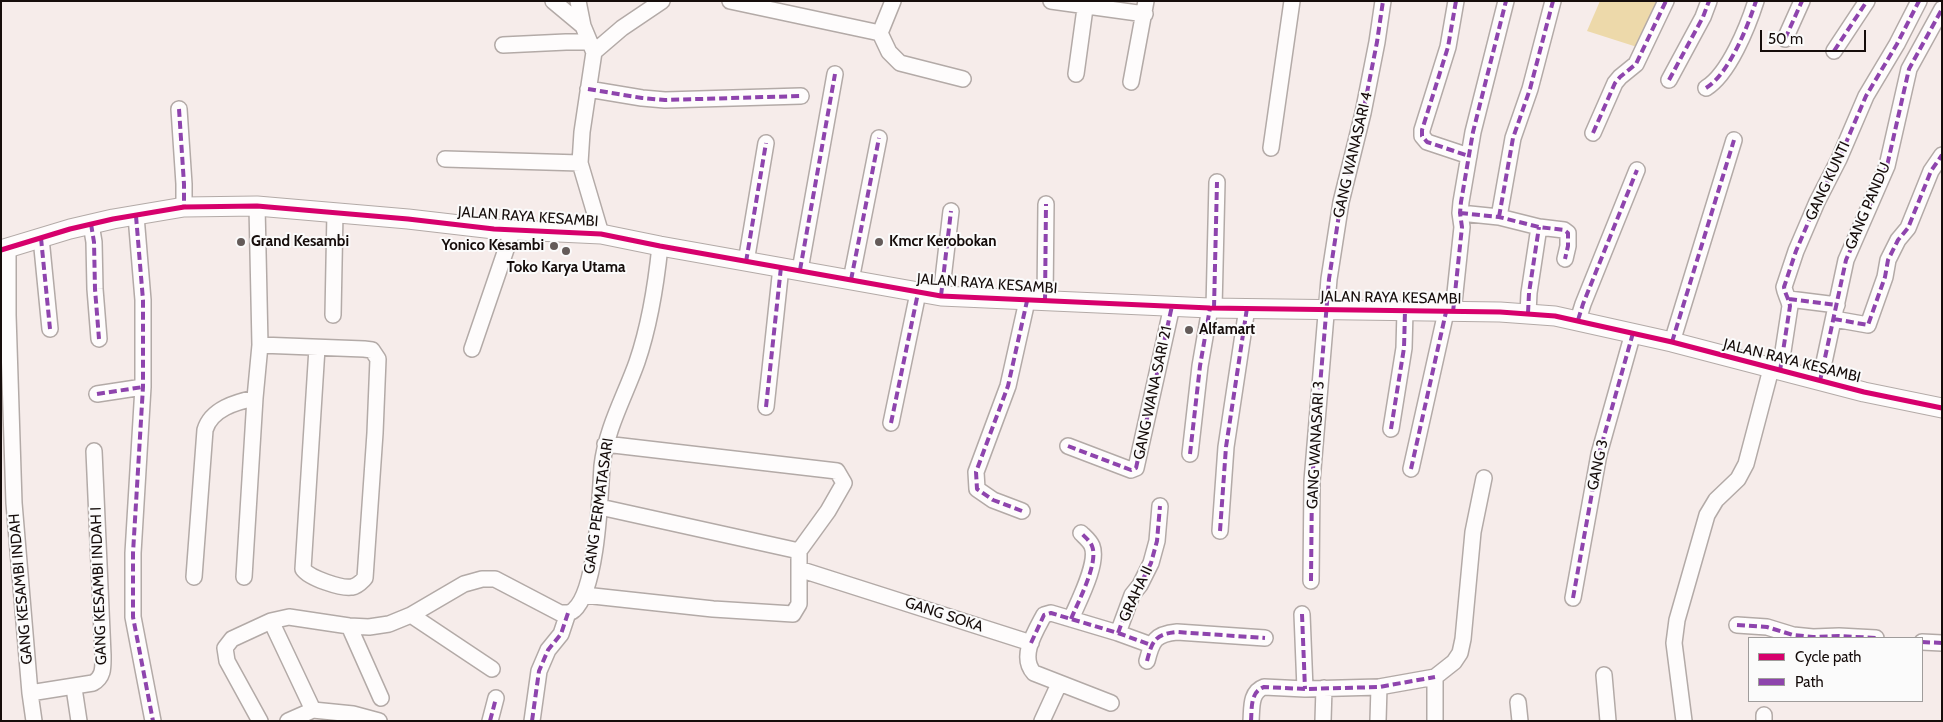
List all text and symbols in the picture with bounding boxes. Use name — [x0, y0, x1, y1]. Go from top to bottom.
scale bar — [1763, 20, 1869, 52]
text: 50 m — [1768, 30, 1803, 48]
street label: GANG WANASARI 4 — [1330, 90, 1376, 220]
street label: GANG KUNTI — [1802, 139, 1854, 223]
street label: GANG PANDU — [1842, 160, 1894, 252]
street label: JALAN RAYA KESAMBI — [457, 203, 599, 231]
place label: Grand Kesambi — [251, 233, 349, 251]
place label: Kmcr Kerobokan — [889, 233, 997, 251]
marker: Grand Kesambi — [235, 236, 247, 248]
marker: Kmcr Kerobokan — [873, 236, 885, 248]
place label: Yonico Kesambi — [441, 237, 544, 255]
marker: Yonico Kesambi — [548, 240, 560, 252]
marker: Toko Karya Utama — [560, 245, 572, 257]
place label: Toko Karya Utama — [507, 259, 625, 277]
street label: JALAN RAYA KESAMBI — [916, 270, 1058, 298]
street label: JALAN RAYA KESAMBI — [1320, 288, 1462, 308]
place label: Alfamart — [1199, 321, 1255, 339]
street label: GANG WANA SARI 21 — [1130, 324, 1176, 462]
marker: Alfamart — [1183, 324, 1195, 336]
street label: JALAN RAYA KESAMBI — [1721, 335, 1863, 387]
street label: GANG WANASARI 3 — [1304, 380, 1328, 510]
street label: GANG PERMATASARI — [581, 437, 617, 575]
street label: GANG 3 — [1584, 438, 1612, 492]
street label: GANG KESAMBI INDAH I — [87, 506, 111, 666]
street label: GANG KESAMBI INDAH — [5, 513, 37, 665]
street label: GRAHA II — [1115, 563, 1157, 625]
street label: GANG SOKA — [903, 594, 985, 636]
legend — [1748, 637, 1923, 702]
text: Cycle path — [1795, 648, 1861, 666]
text: Path — [1795, 673, 1824, 691]

